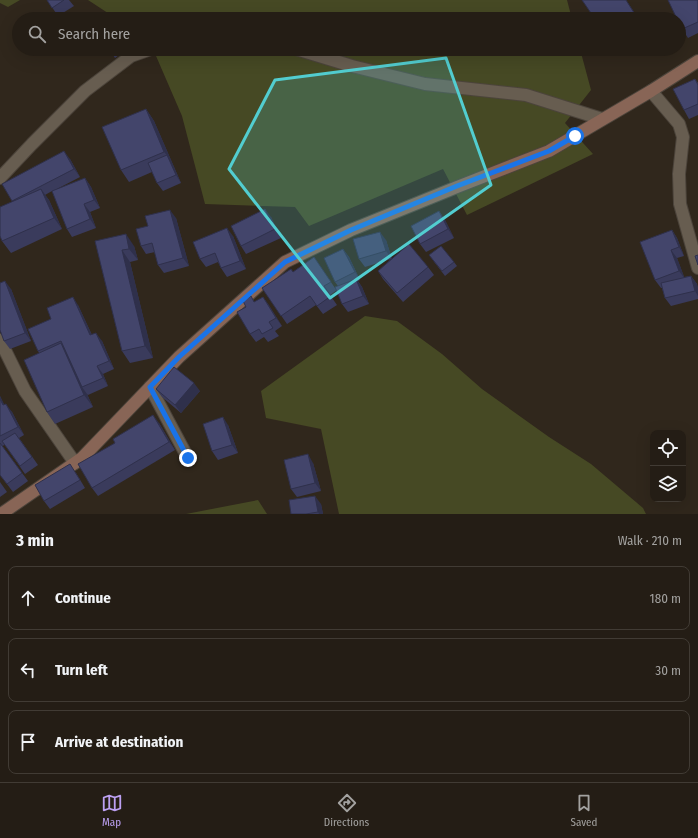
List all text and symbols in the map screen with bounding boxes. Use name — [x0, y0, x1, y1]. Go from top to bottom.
search box — [12, 12, 686, 56]
icon: search — [26, 23, 48, 45]
text: Search here — [58, 25, 130, 43]
route start — [566, 127, 584, 145]
map controls — [650, 430, 686, 502]
button: locate — [650, 430, 686, 466]
route end — [179, 449, 197, 467]
button: layers — [650, 466, 686, 502]
text: 3 min — [16, 530, 54, 551]
text: Walk · 210 m — [618, 533, 682, 548]
icon: ahead — [17, 587, 39, 609]
text: Continue — [55, 589, 111, 607]
text: 180 m — [650, 591, 681, 606]
icon: left — [17, 659, 39, 681]
text: Turn left — [55, 661, 108, 679]
text: 30 m — [655, 663, 681, 678]
icon: arrive — [17, 731, 39, 753]
text: Arrive at destination — [55, 733, 183, 751]
tab: Map — [101, 792, 123, 829]
tab: Directions — [324, 792, 369, 829]
tab: Saved — [571, 792, 597, 829]

